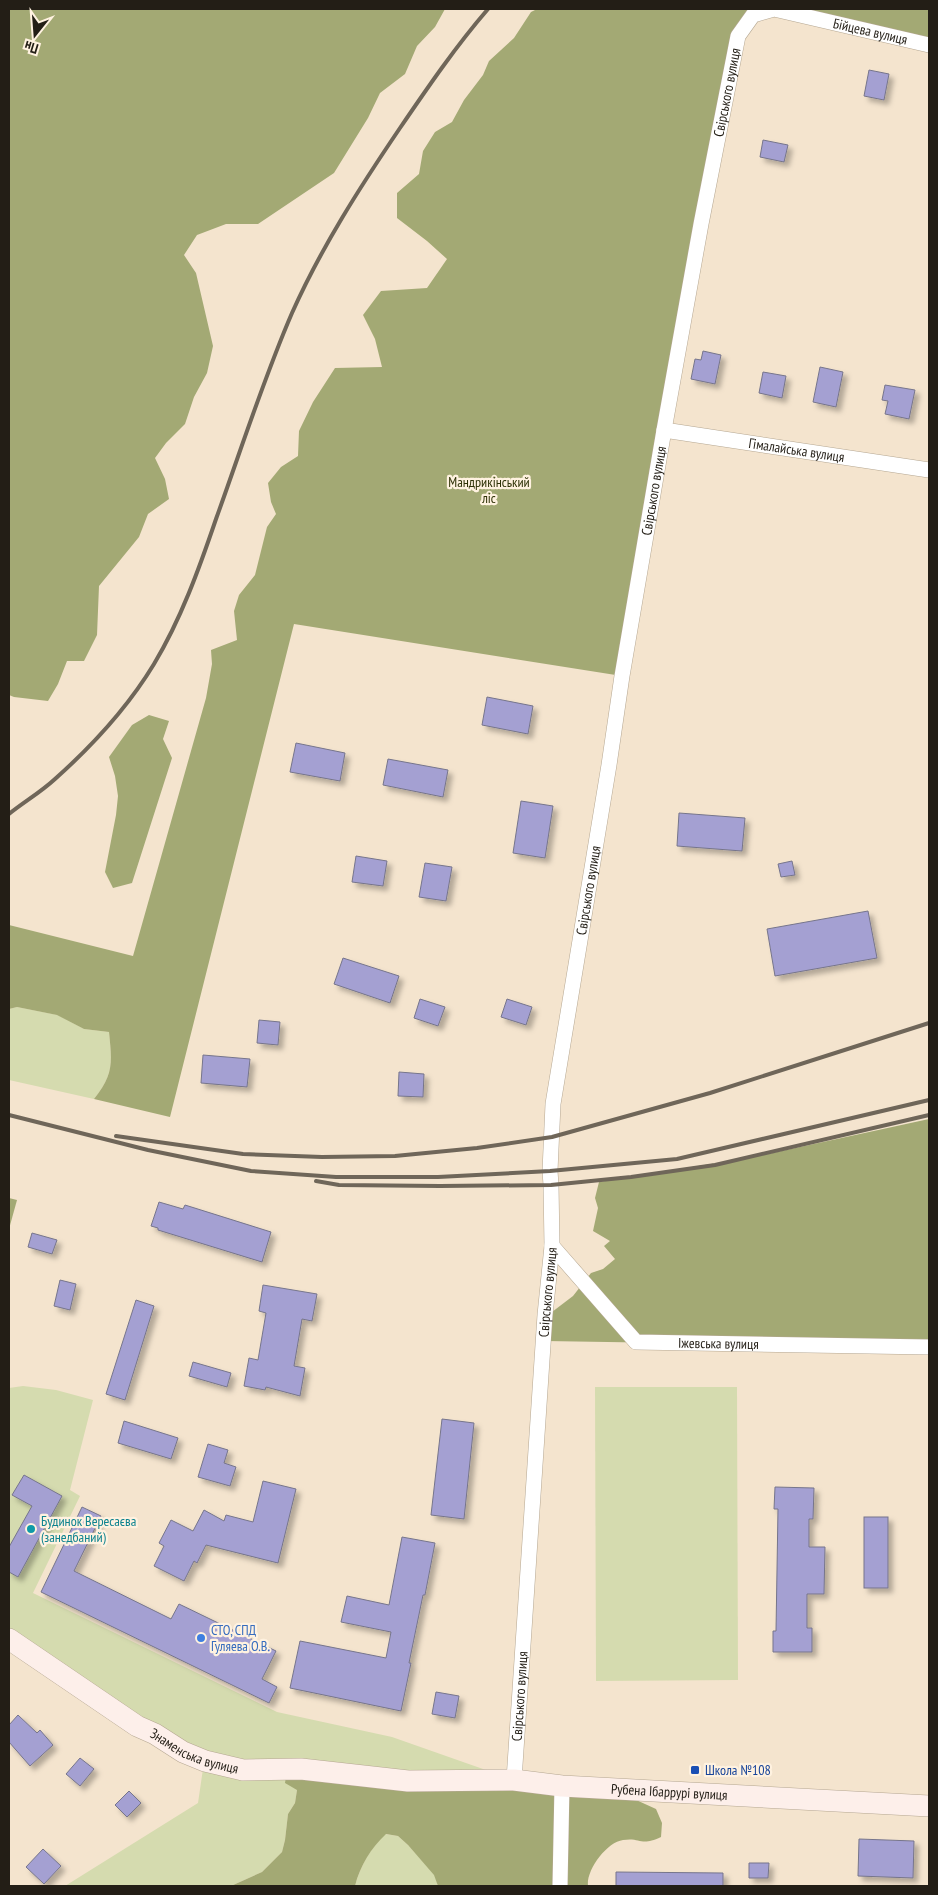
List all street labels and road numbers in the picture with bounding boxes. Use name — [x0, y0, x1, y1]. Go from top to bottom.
street label: Бійцева вулиця — [831, 14, 909, 49]
street label: Свірського вулиця — [709, 46, 744, 138]
street label: Гімалайська вулиця — [747, 434, 846, 466]
street label: Свірського вулиця — [637, 445, 670, 537]
street label: Свірського вулиця — [572, 844, 605, 936]
street label: Свірського вулиця — [535, 1246, 561, 1338]
street label: Іжевська вулиця — [678, 1334, 759, 1353]
street label: Свірського вулиця — [508, 1651, 532, 1742]
street label: Знаменська вулиця — [148, 1724, 240, 1778]
street label: Рубена Ібаррурі вулиця — [610, 1780, 728, 1804]

